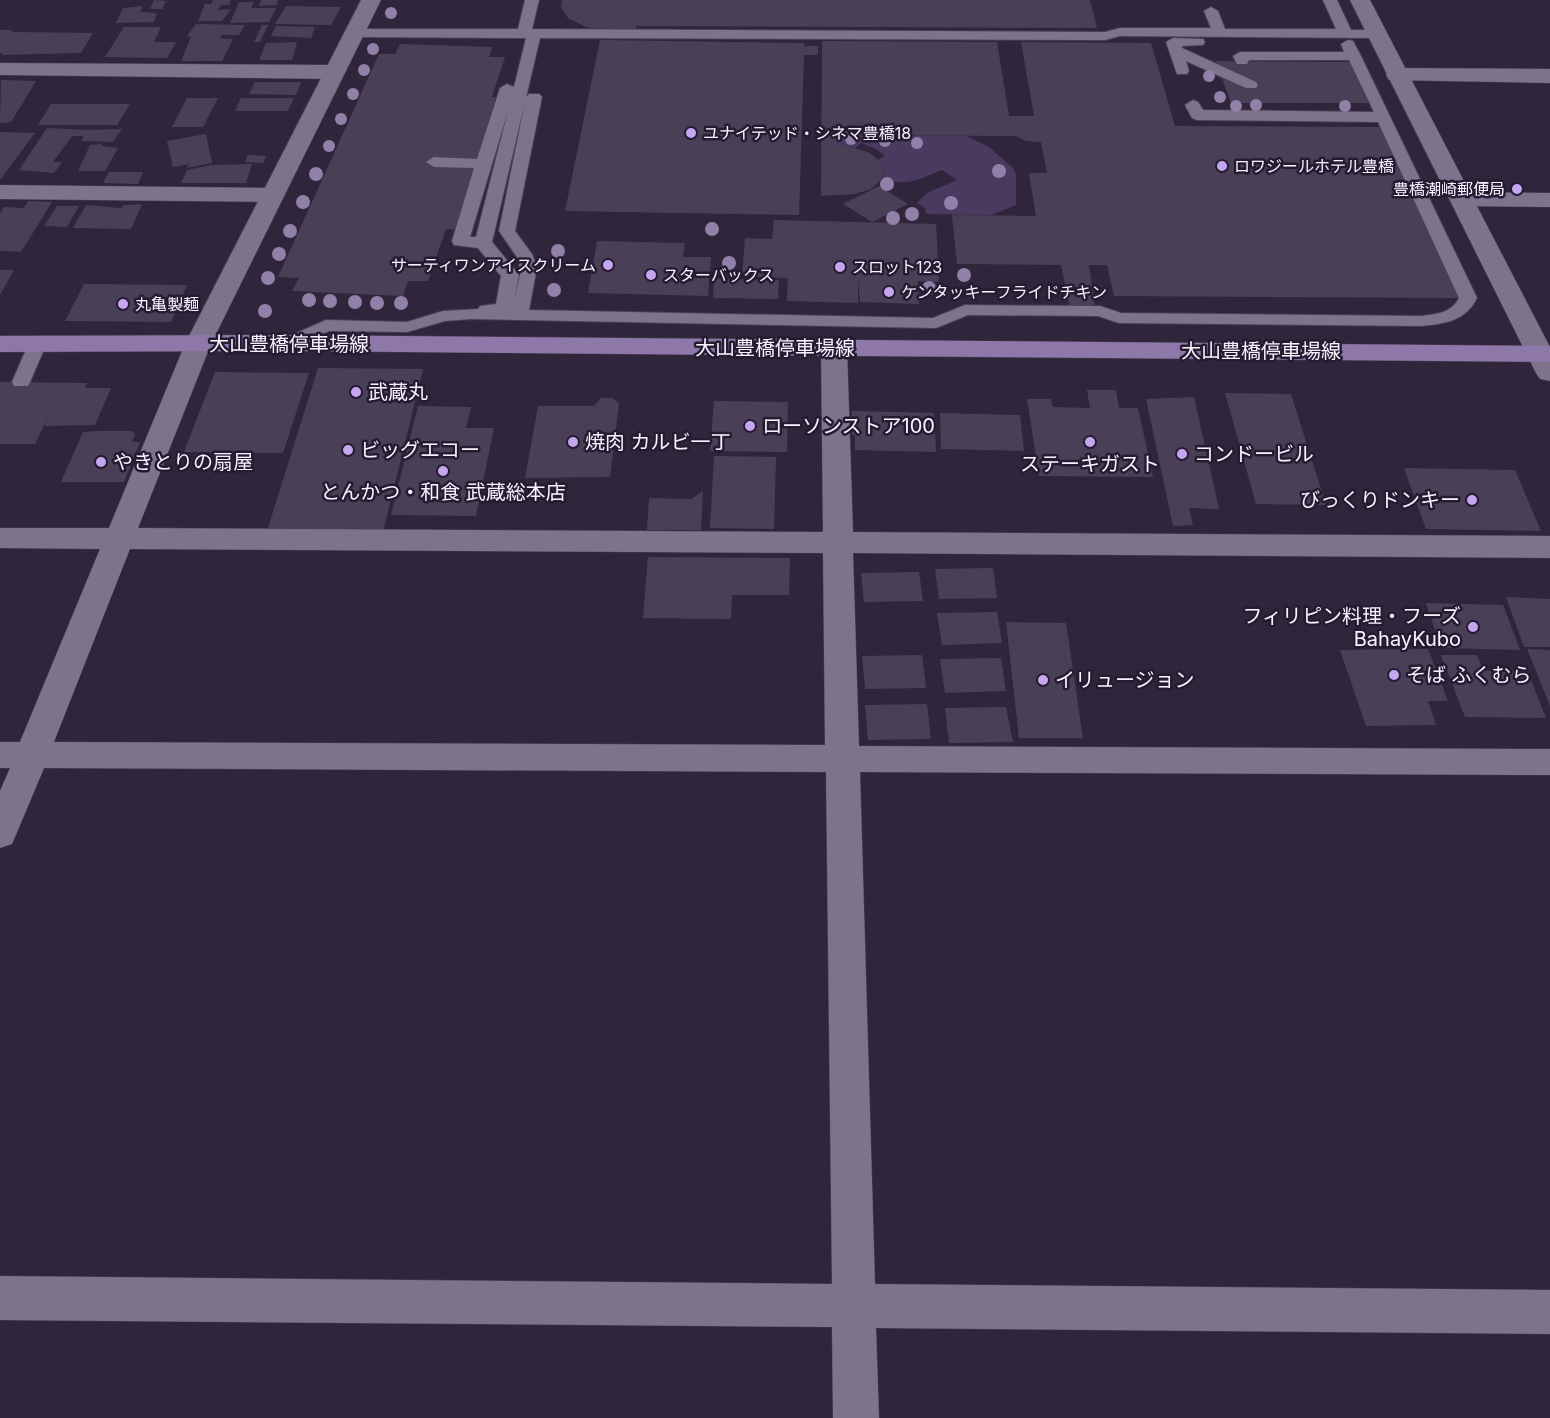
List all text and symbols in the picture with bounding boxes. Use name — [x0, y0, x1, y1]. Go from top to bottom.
place label: ユナイテッド・シネマ豊橋18 — [703, 123, 911, 143]
marker: ユナイテッド・シネマ豊橋18 — [684, 126, 698, 140]
place label: ロワジールホテル豊橋 — [1234, 156, 1394, 176]
marker: ロワジールホテル豊橋 — [1215, 159, 1229, 173]
place label: 豊橋潮崎郵便局 — [1393, 179, 1505, 199]
marker: 豊橋潮崎郵便局 — [1510, 182, 1524, 196]
place label: サーティワンアイスクリーム — [391, 255, 596, 275]
place label: スロット123 — [852, 257, 942, 277]
marker: サーティワンアイスクリーム — [601, 258, 615, 272]
marker: スロット123 — [833, 260, 847, 274]
place label: スターバックス — [663, 265, 774, 285]
marker: スターバックス — [644, 268, 658, 282]
place label: ケンタッキーフライドチキン — [901, 282, 1107, 302]
marker: ケンタッキーフライドチキン — [882, 285, 896, 299]
place label: 丸亀製麺 — [135, 294, 199, 314]
marker: 丸亀製麺 — [116, 297, 130, 311]
street label: 大山豊橋停車場線 — [209, 332, 369, 356]
street label: 大山豊橋停車場線 — [695, 336, 855, 360]
street label: 大山豊橋停車場線 — [1181, 339, 1341, 363]
place label: 武蔵丸 — [368, 380, 428, 404]
marker: 武蔵丸 — [349, 385, 363, 399]
place label: ローソンストア100 — [762, 414, 935, 438]
marker: ローソンストア100 — [743, 419, 757, 433]
place label: 焼肉 カルビ一丁 — [585, 430, 731, 454]
marker: 焼肉 カルビ一丁 — [566, 435, 580, 449]
marker: ステーキガスト — [1083, 435, 1097, 449]
place label: ビッグエコー — [360, 438, 480, 462]
place label: コンドービル — [1194, 442, 1314, 466]
marker: ビッグエコー — [341, 443, 355, 457]
marker: コンドービル — [1175, 447, 1189, 461]
place label: やきとりの扇屋 — [113, 450, 253, 474]
place label: ステーキガスト — [1020, 452, 1160, 476]
marker: やきとりの扇屋 — [94, 455, 108, 469]
marker: とんかつ・和食 武蔵総本店 — [436, 464, 450, 478]
place label: とんかつ・和食 武蔵総本店 — [320, 480, 566, 504]
place label: びっくりドンキー — [1300, 488, 1460, 512]
marker: びっくりドンキー — [1465, 493, 1479, 507]
place label: フィリピン料理・フーズ BahayKubo — [1242, 604, 1461, 651]
marker: フィリピン料理・フーズ BahayKubo — [1466, 620, 1480, 634]
place label: そば ふくむら — [1406, 663, 1532, 687]
place label: イリュージョン — [1055, 668, 1195, 692]
marker: そば ふくむら — [1387, 668, 1401, 682]
marker: イリュージョン — [1036, 673, 1050, 687]

